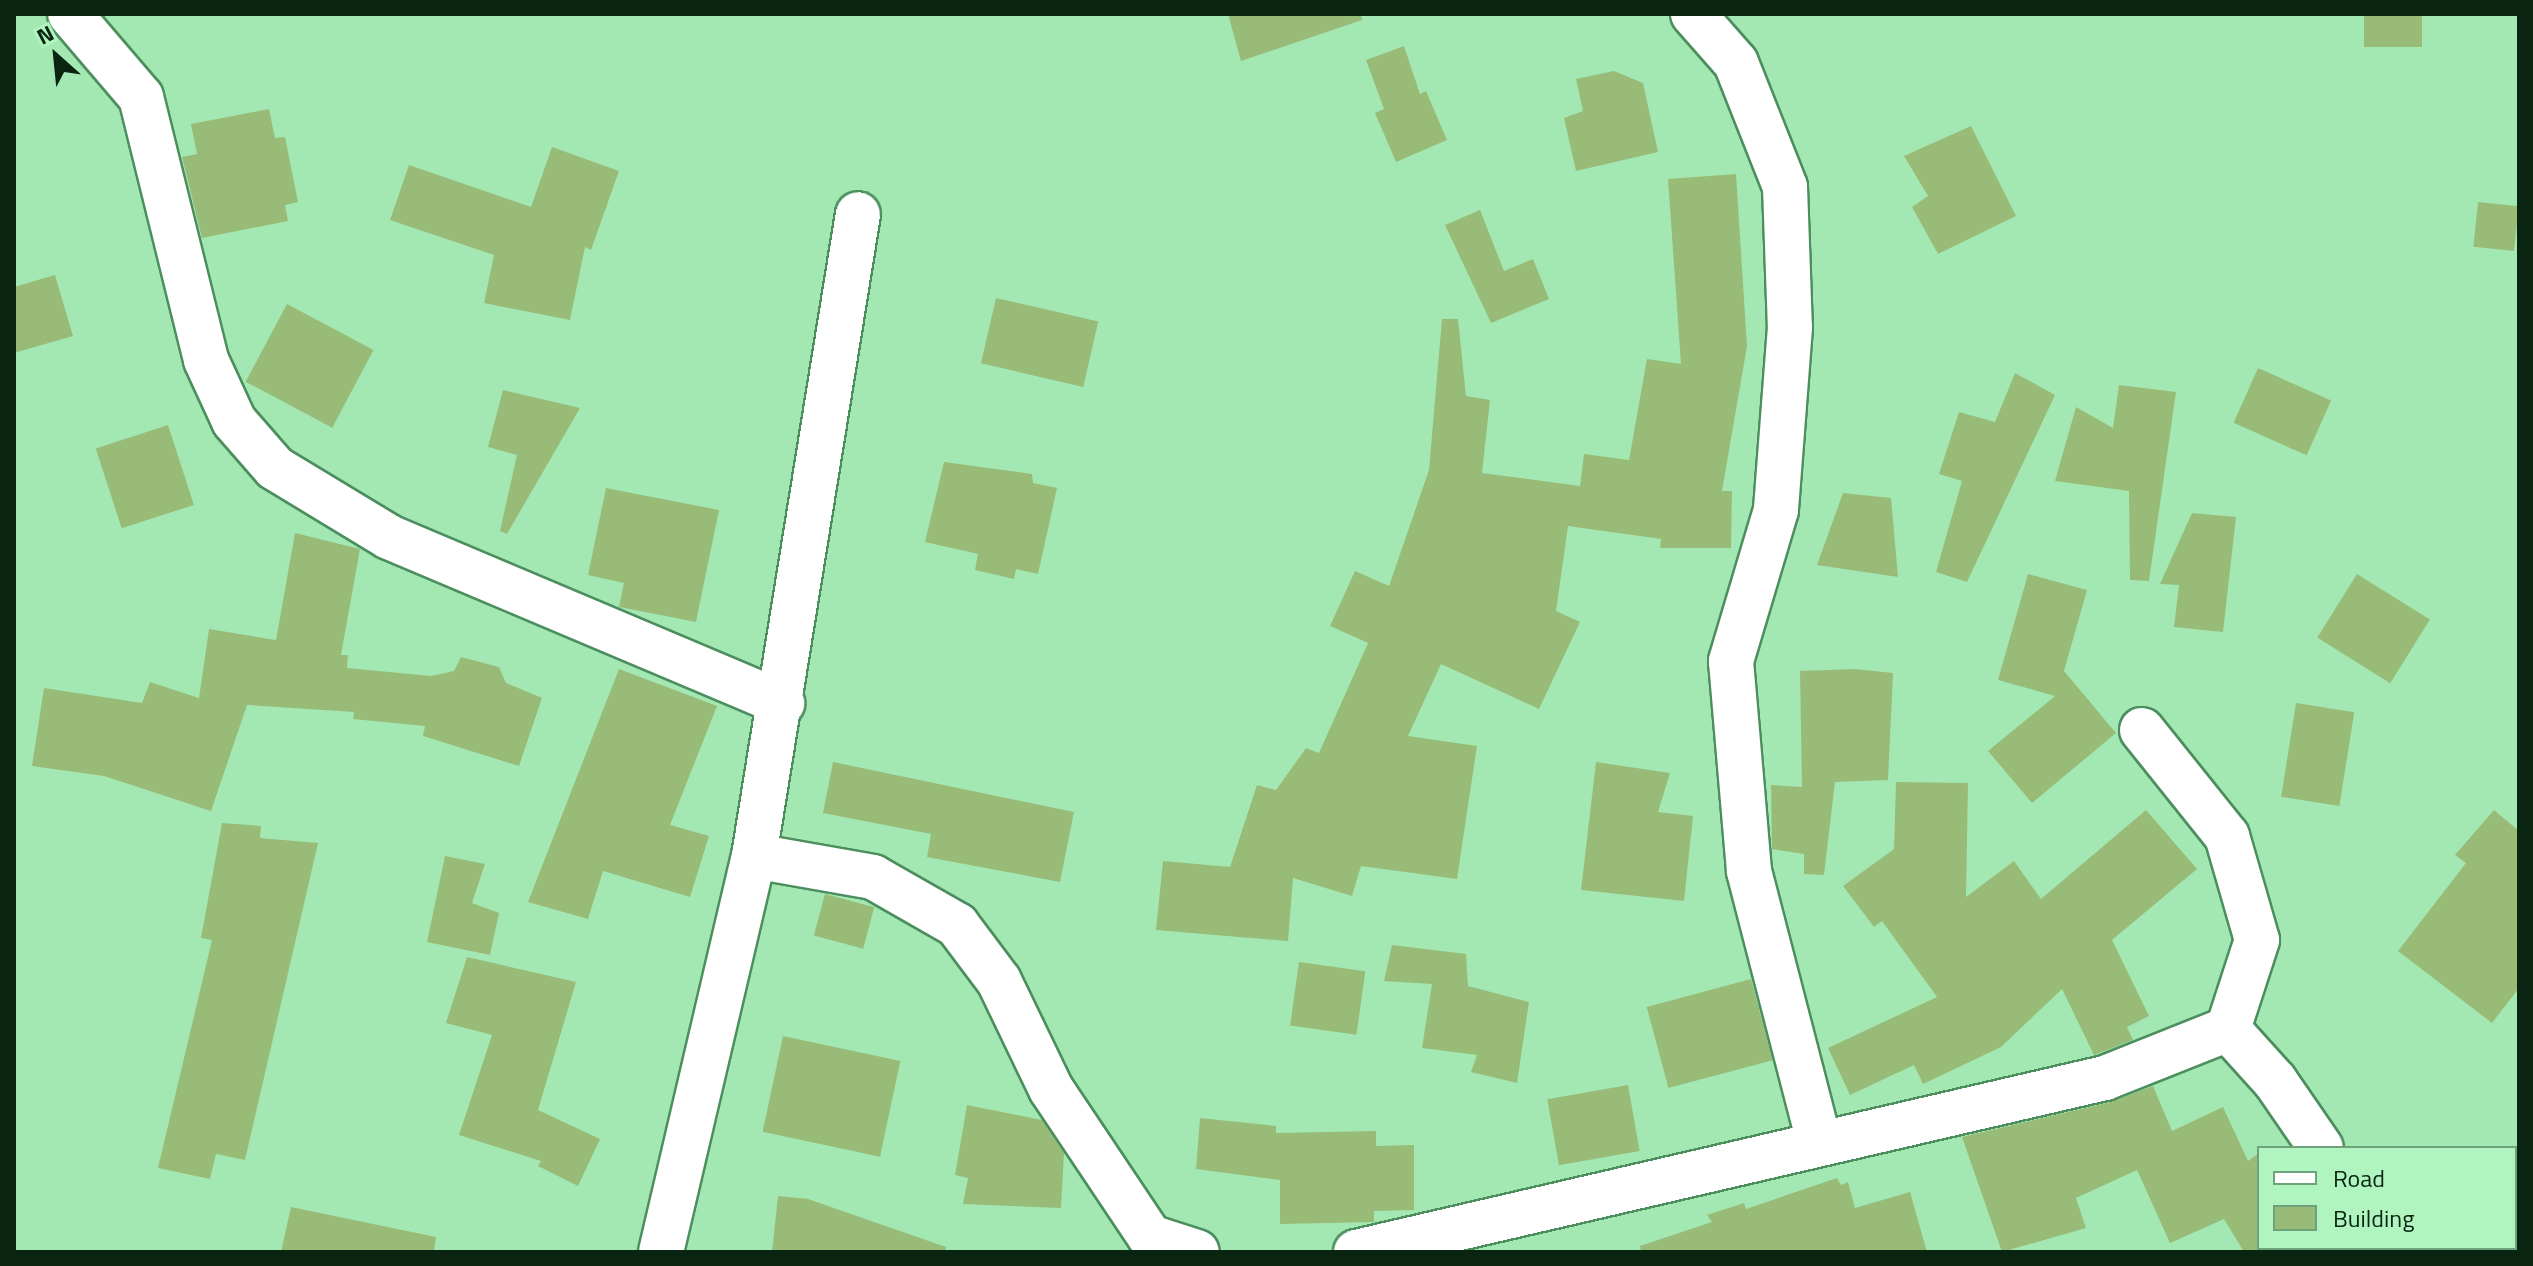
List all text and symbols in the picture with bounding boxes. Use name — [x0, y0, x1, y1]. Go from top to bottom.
north arrow — [16, 16, 96, 96]
text: N — [31, 16, 60, 53]
legend — [2257, 1146, 2517, 1250]
text: Road — [2333, 1160, 2385, 1196]
text: Building — [2333, 1200, 2415, 1236]

